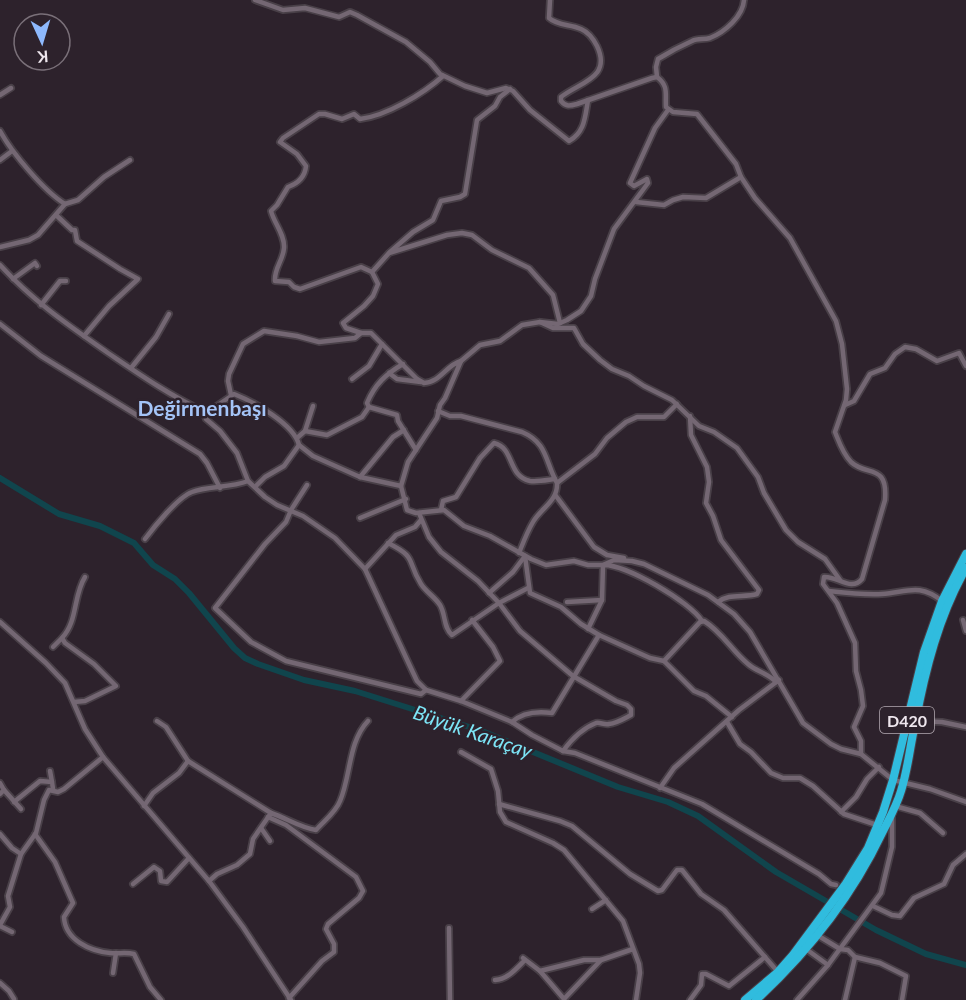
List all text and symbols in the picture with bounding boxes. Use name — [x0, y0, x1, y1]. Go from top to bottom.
north arrow — [12, 12, 72, 72]
text: K — [36, 48, 49, 67]
district label: Değirmenbaşı — [137, 395, 267, 420]
water label: Büyük Karaçay — [410, 699, 536, 763]
road number: D420 — [880, 707, 934, 733]

